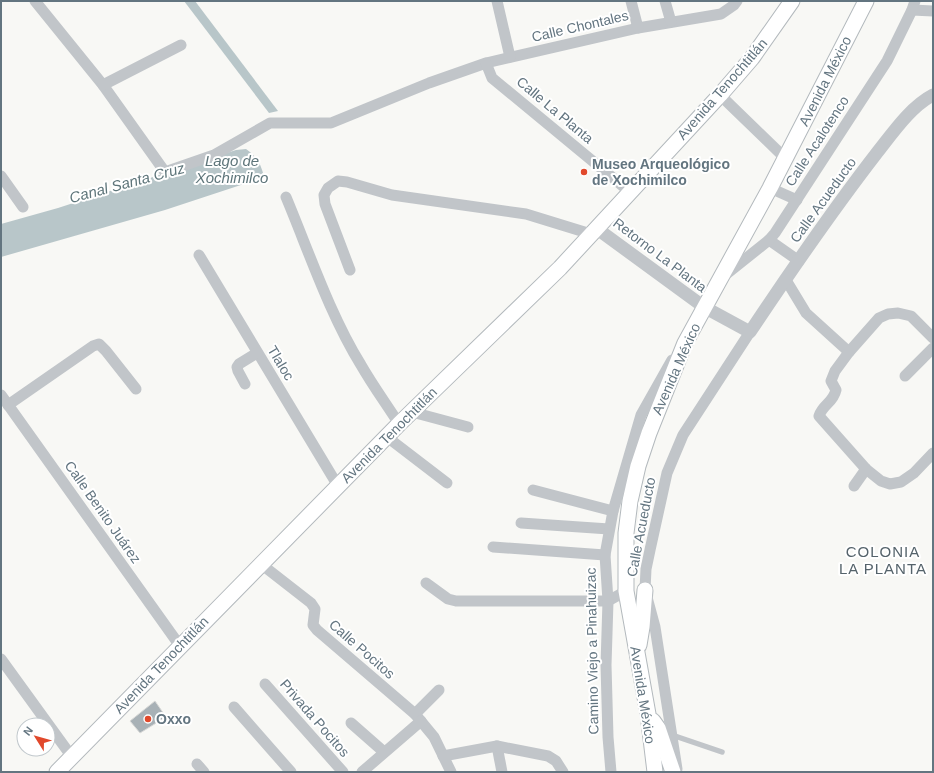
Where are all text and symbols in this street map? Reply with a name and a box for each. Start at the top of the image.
street label: Calle Chontales [530,7,630,45]
street label: Avenida México [795,33,855,129]
street label: Avenida Tenochtitlán [674,35,770,143]
street label: Calle La Planta [513,73,597,147]
street label: Calle Acalotenco [782,93,852,189]
water label: Lago de Xochimilco [195,152,268,186]
street label: Calle Acueducto [787,154,859,246]
place label: Museo Arqueológico de Xochimilco [592,156,730,188]
water label: Canal Santa Cruz [67,159,187,206]
marker: Museo Arqueológico de Xochimilco [579,167,589,177]
street label: Retorno La Planta [610,215,710,295]
street label: Avenida México [649,321,703,417]
street label: Tlaloc [265,343,297,383]
street label: Avenida Tenochtitlán [338,384,440,486]
street label: Calle Benito Juárez [62,458,144,566]
street label: Calle Acueducto [623,476,659,578]
district label: COLONIA LA PLANTA [839,543,927,577]
street label: Camino Viejo a Pinahuizac [583,567,601,735]
street label: Avenida Tenochtitlán [111,613,211,717]
street label: Calle Pocitos [326,616,398,682]
street label: Avenida México [627,645,659,745]
street label: Privada Pocitos [277,676,353,760]
place label: Oxxo [156,711,191,727]
marker: Oxxo [143,714,153,724]
north arrow [16,717,56,757]
text: N [21,724,35,738]

